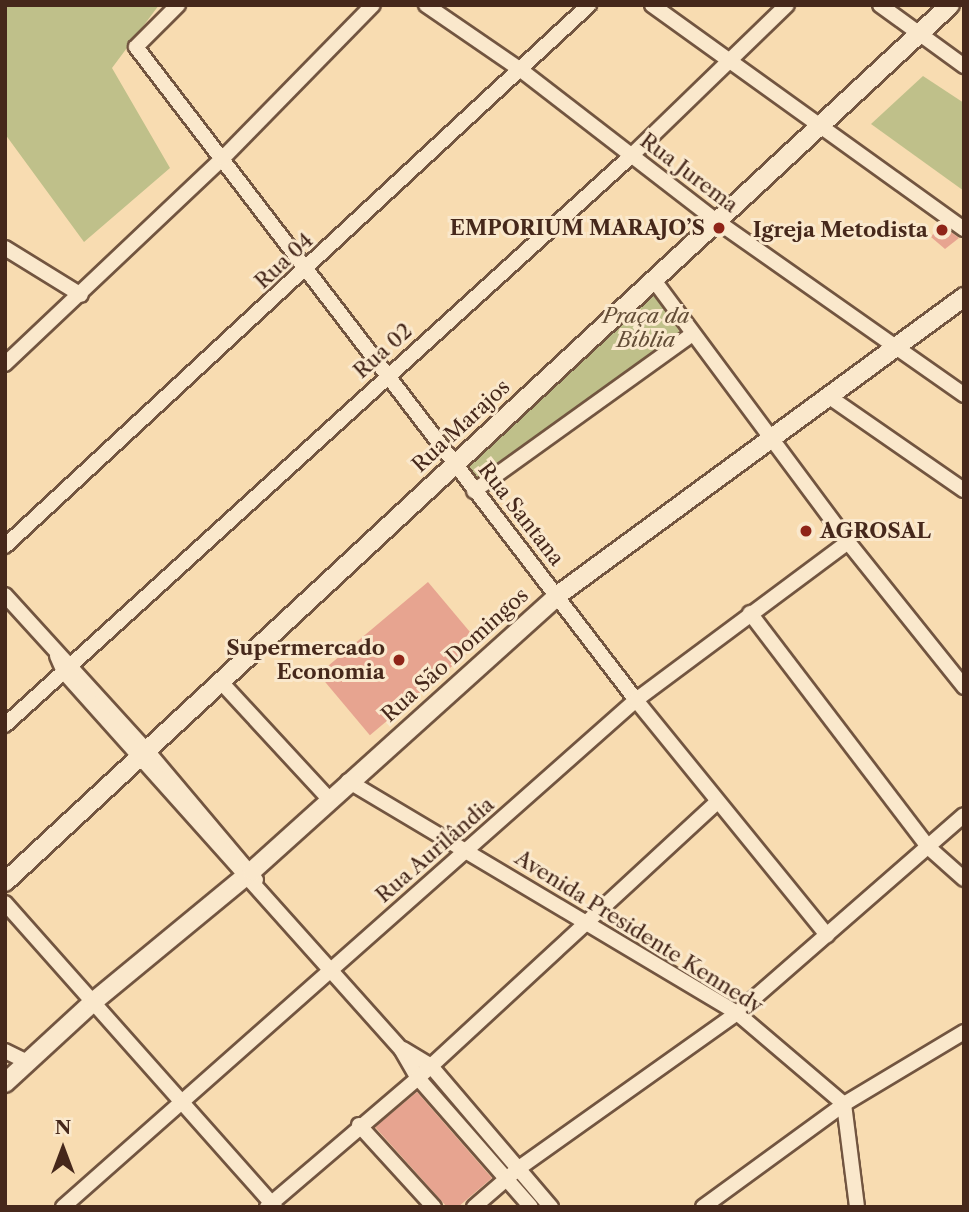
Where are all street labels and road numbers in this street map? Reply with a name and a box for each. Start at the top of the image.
street label: Rua Jurema [635,128,743,218]
street label: Rua 04 [250,228,318,294]
street label: Rua 02 [348,318,418,384]
street label: Rua Marajos [407,374,515,478]
street label: Rua Santana [473,457,569,571]
street label: Rua São Domingos [376,582,534,728]
street label: Rua Aurilândia [370,792,500,908]
street label: Avenida Presidente Kennedy [510,845,768,1019]

